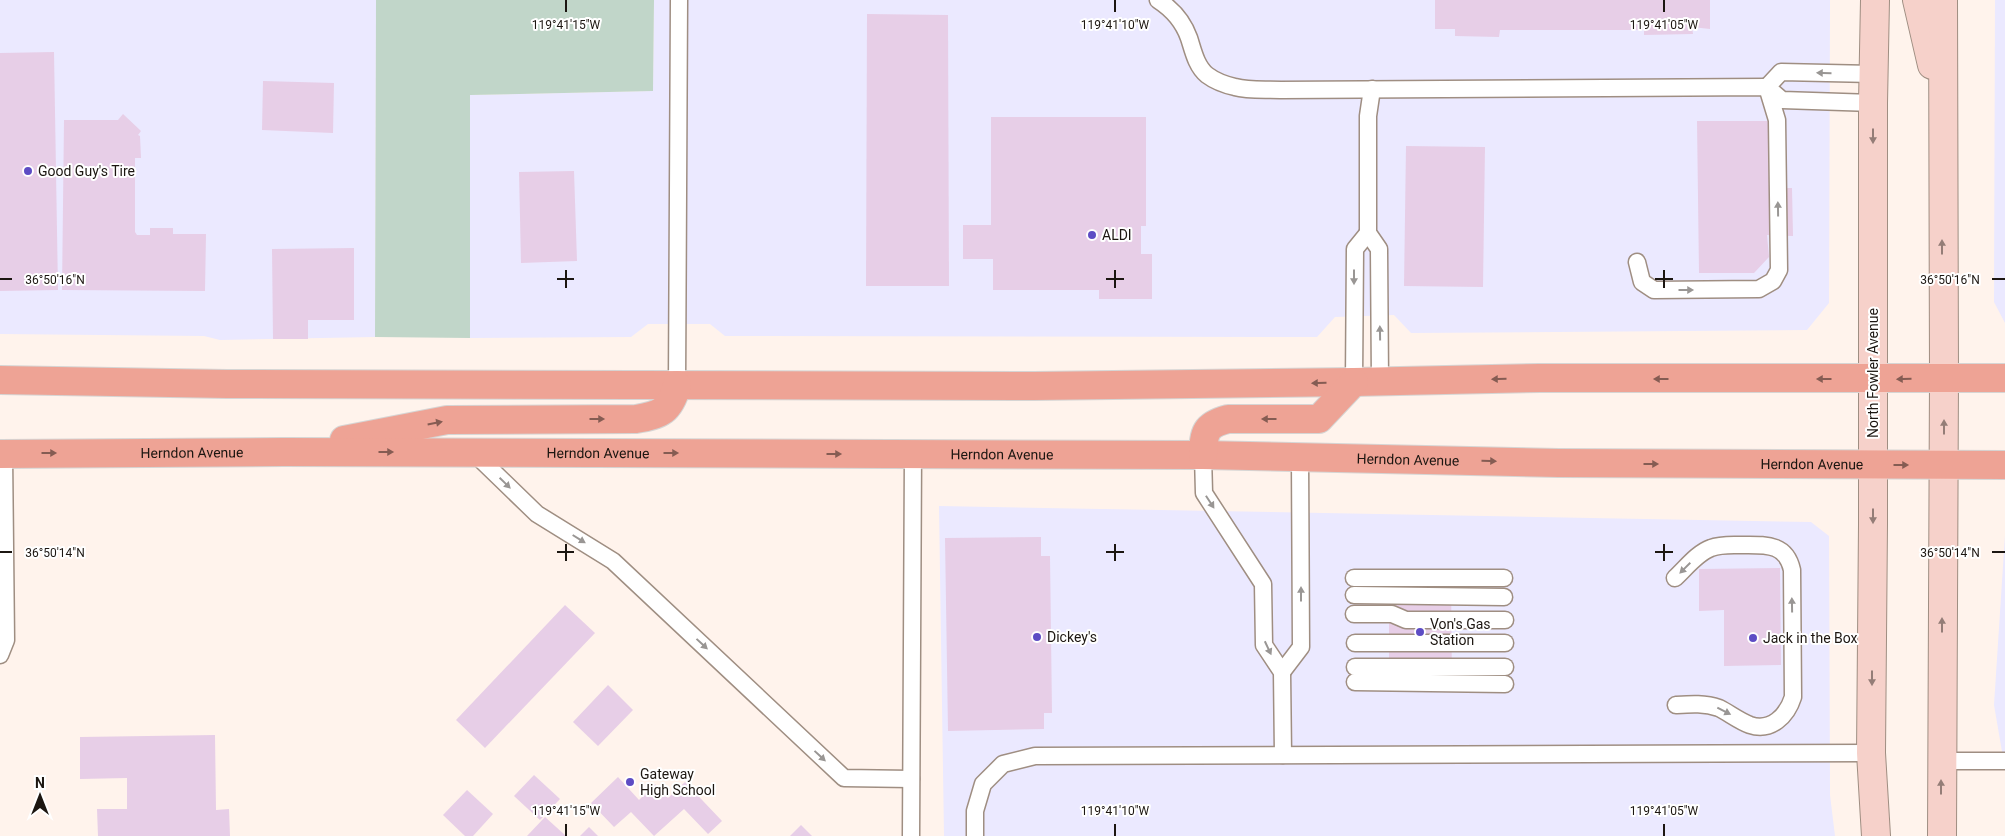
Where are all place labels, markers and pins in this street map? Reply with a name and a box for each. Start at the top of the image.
place label: Good Guy's Tire [38,163,135,179]
marker: Good Guy's Tire [22,165,34,177]
place label: ALDI [1102,227,1132,243]
marker: ALDI [1086,229,1098,241]
place label: Von's Gas Station [1430,616,1491,648]
marker: Von's Gas Station [1414,626,1426,638]
place label: Dickey's [1047,629,1097,645]
place label: Jack in the Box [1763,630,1858,646]
marker: Dickey's [1031,631,1043,643]
marker: Jack in the Box [1747,632,1759,644]
place label: Gateway High School [640,766,715,798]
marker: Gateway High School [624,776,636,788]

